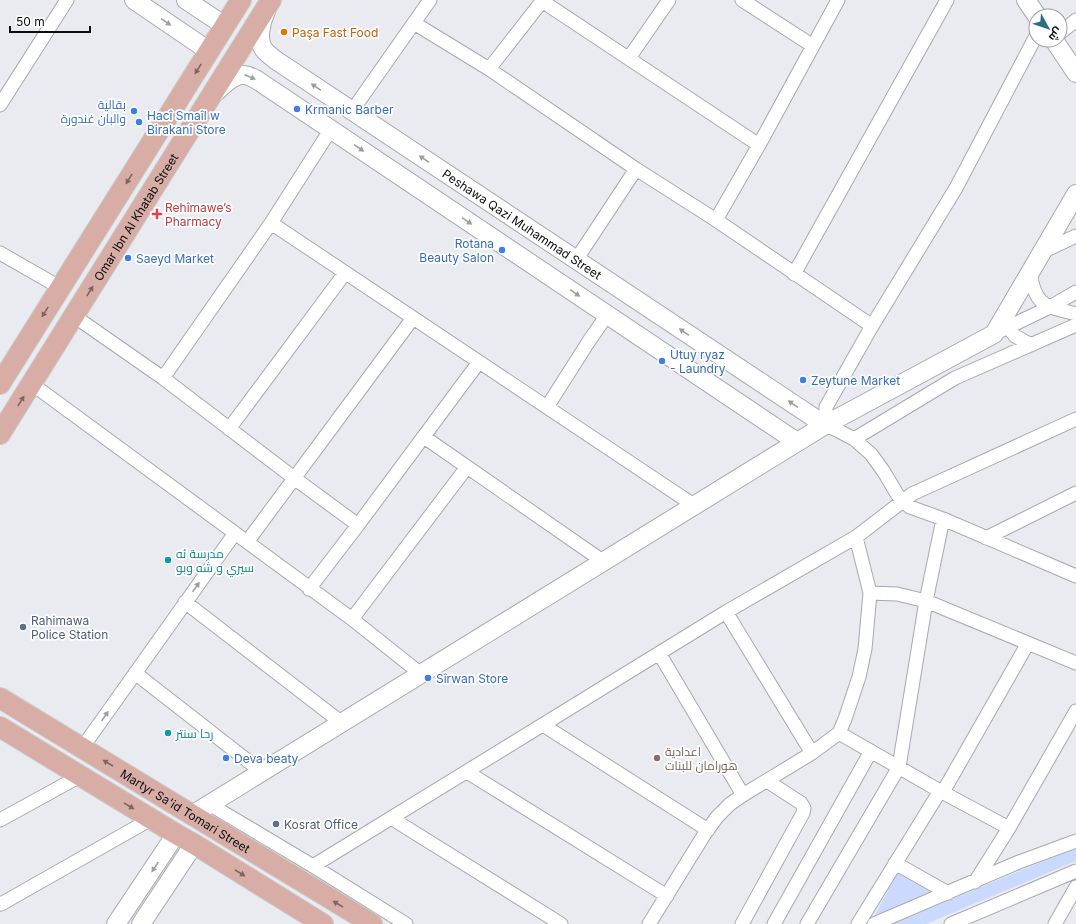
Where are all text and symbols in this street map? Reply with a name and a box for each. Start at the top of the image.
scale bar [10,8,90,34]
north arrow [1028,8,1068,48]
text: 50 m [16,14,45,29]
one-way arrow [161,18,171,26]
place label: Paşa Fast Food [292,25,378,40]
text: ش [1046,25,1066,44]
marker: Paşa Fast Food [279,27,289,37]
one-way arrow [195,63,202,74]
one-way arrow [245,74,256,80]
one-way arrow [311,83,321,91]
place label: بقالية والبان غندورة [61,97,126,126]
place label: Krmanic Barber [305,102,394,117]
marker: Krmanic Barber [292,104,302,114]
marker: بقالية والبان غندورة [129,106,139,116]
place label: Hacî Smaîl w Birakanî Store [147,108,226,137]
marker: Hacî Smaîl w Birakanî Store [134,117,144,127]
one-way arrow [354,144,364,152]
street label: Omar Ibn Al Khatab Street [90,150,181,283]
one-way arrow [419,155,430,163]
street label: Peshawa Qazi Muhammad Street [440,166,605,282]
one-way arrow [125,174,133,184]
place label: Rehîmawe’s Pharmacy [165,200,232,229]
marker: Rehîmawe’s Pharmacy [152,209,162,219]
one-way arrow [462,217,472,225]
place label: Rotana Beauty Salon [419,236,494,265]
marker: Rotana Beauty Salon [497,245,507,255]
place label: Saeyd Market [136,251,214,266]
marker: Saeyd Market [123,253,133,263]
one-way arrow [86,285,93,297]
one-way arrow [569,289,580,297]
one-way arrow [42,307,49,318]
one-way arrow [678,328,690,335]
place label: Utuy ryaz - Laundry [670,347,726,376]
marker: Utuy ryaz - Laundry [657,356,667,366]
place label: Zeytune Market [811,373,900,388]
marker: Zeytune Market [798,375,808,385]
one-way arrow [17,395,24,407]
one-way arrow [787,400,798,407]
place label: مدرسة ئه سيري و شه وبو [176,546,254,578]
marker: مدرسة ئه سيري و شه وبو [163,555,173,565]
one-way arrow [192,582,200,592]
place label: Rahimawa Police Station [31,613,108,642]
marker: Rahimawa Police Station [18,622,28,632]
place label: Sîrwan Store [436,671,508,686]
marker: Sîrwan Store [423,673,433,683]
one-way arrow [101,711,109,721]
place label: رحا سنتر [175,726,213,741]
marker: رحا سنتر [163,728,173,738]
place label: اعدادية هورامان للبنات [665,744,738,773]
place label: Deva beaty [234,751,299,766]
marker: Deva beaty [221,753,231,763]
marker: اعدادية هورامان للبنات [652,753,662,763]
one-way arrow [102,760,114,767]
street label: Martyr Sa'id Tomari Street [118,766,253,856]
one-way arrow [123,802,135,809]
place label: Kosrat Office [284,817,358,832]
marker: Kosrat Office [271,819,281,829]
one-way arrow [151,861,159,872]
one-way arrow [235,869,246,876]
one-way arrow [332,900,344,907]

